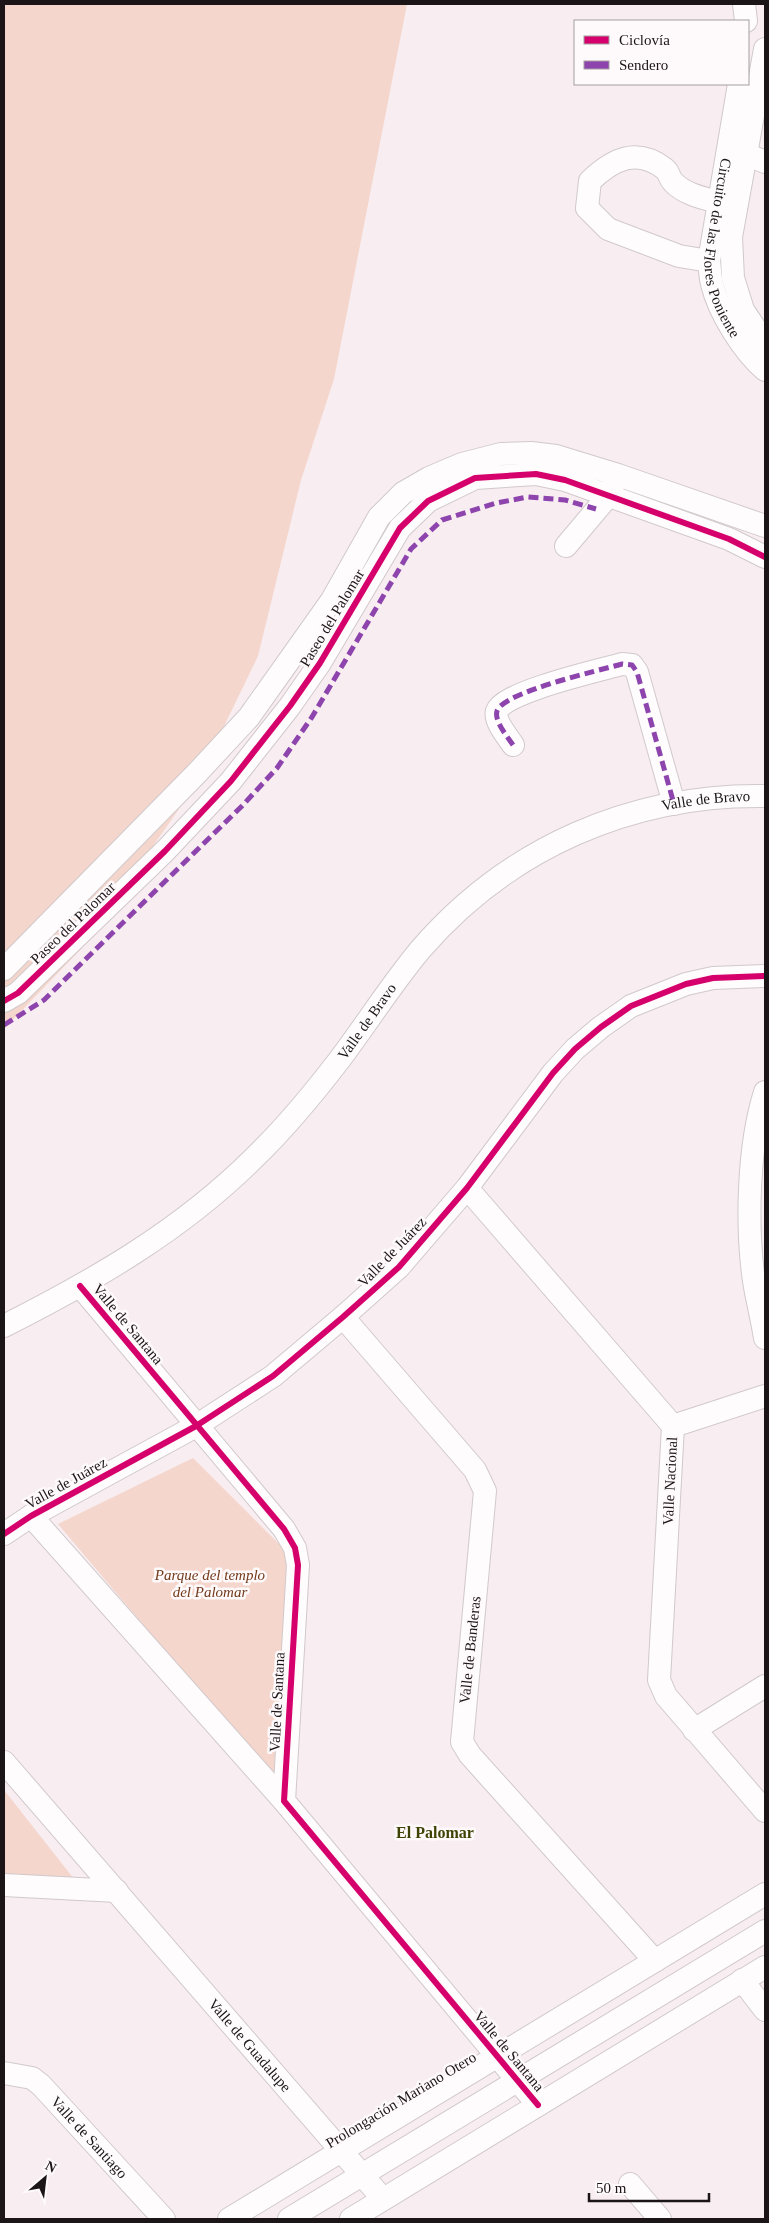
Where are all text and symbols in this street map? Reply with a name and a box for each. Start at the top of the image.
legend [574,20,749,85]
text: Ciclovía [619,32,670,48]
text: Sendero [619,57,668,73]
street label: Circuito de las Flores Poniente [701,157,743,341]
street label: Paseo del Palomar [297,566,367,670]
street label: Valle de Bravo [660,788,750,814]
street label: Paseo del Palomar [28,879,118,967]
street label: Valle de Bravo [335,980,399,1062]
street label: Valle de Juárez [355,1214,430,1290]
street label: Valle de Santana [90,1281,166,1368]
street label: Valle Nacional [660,1436,680,1526]
street label: Valle de Juárez [22,1454,110,1512]
park label: Parque del templo del Palomar [154,1567,266,1600]
street label: Valle de Banderas [456,1595,484,1705]
street label: Valle de Santana [266,1651,288,1752]
district label: El Palomar [396,1824,474,1841]
street label: Valle de Guadalupe [205,1996,294,2095]
street label: Valle de Santana [471,2008,547,2095]
street label: Prolongación Mariano Otero [323,2049,479,2151]
street label: Valle de Santiago [48,2093,131,2182]
north arrow [20,2153,70,2203]
text: N [43,2158,59,2176]
scale bar [589,2170,709,2202]
text: 50 m [596,2180,627,2196]

